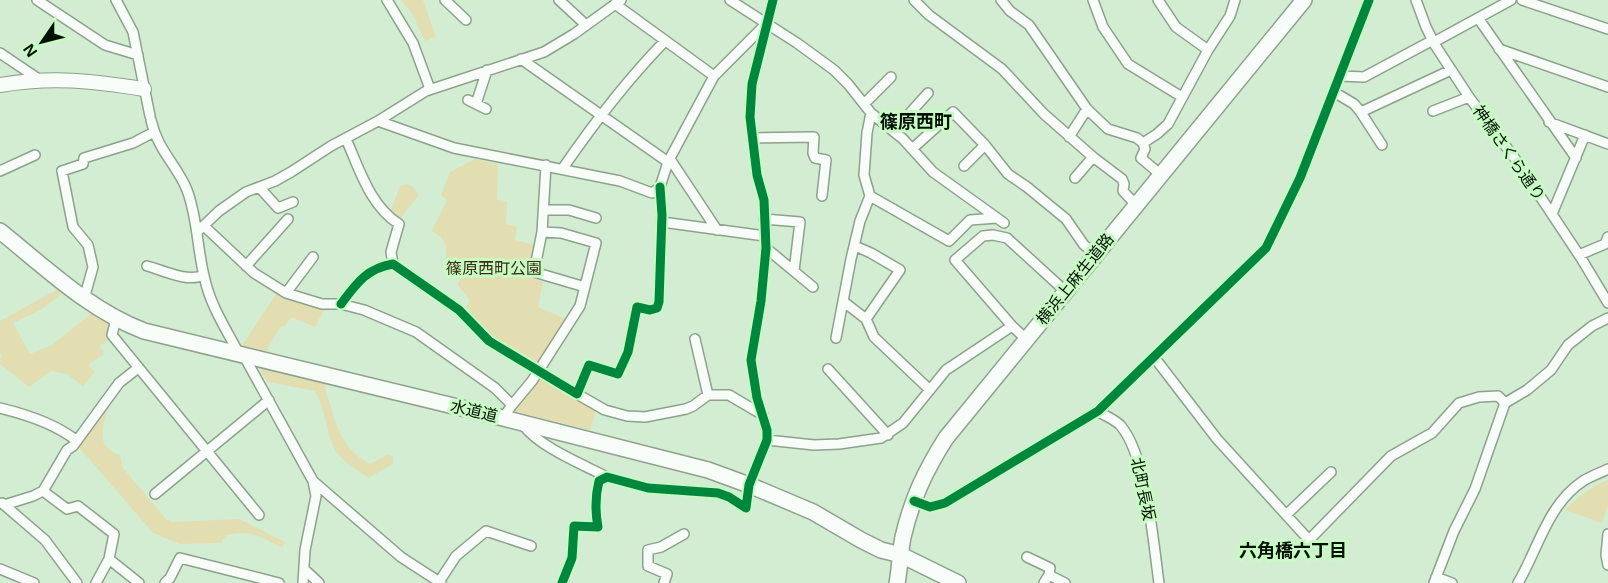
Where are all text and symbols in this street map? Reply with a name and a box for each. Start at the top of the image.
north arrow [12,12,72,72]
text: N [20,41,40,60]
street label: 神橋さくら通り [1470,102,1548,204]
district label: 篠原西町 [880,112,952,132]
street label: 横浜上麻生道路 [1033,230,1117,328]
park label: 篠原西町公園 [446,260,542,277]
street label: 水道道 [449,397,499,425]
street label: 北町長坂 [1128,456,1158,522]
district label: 六角橋六丁目 [1239,540,1347,561]

